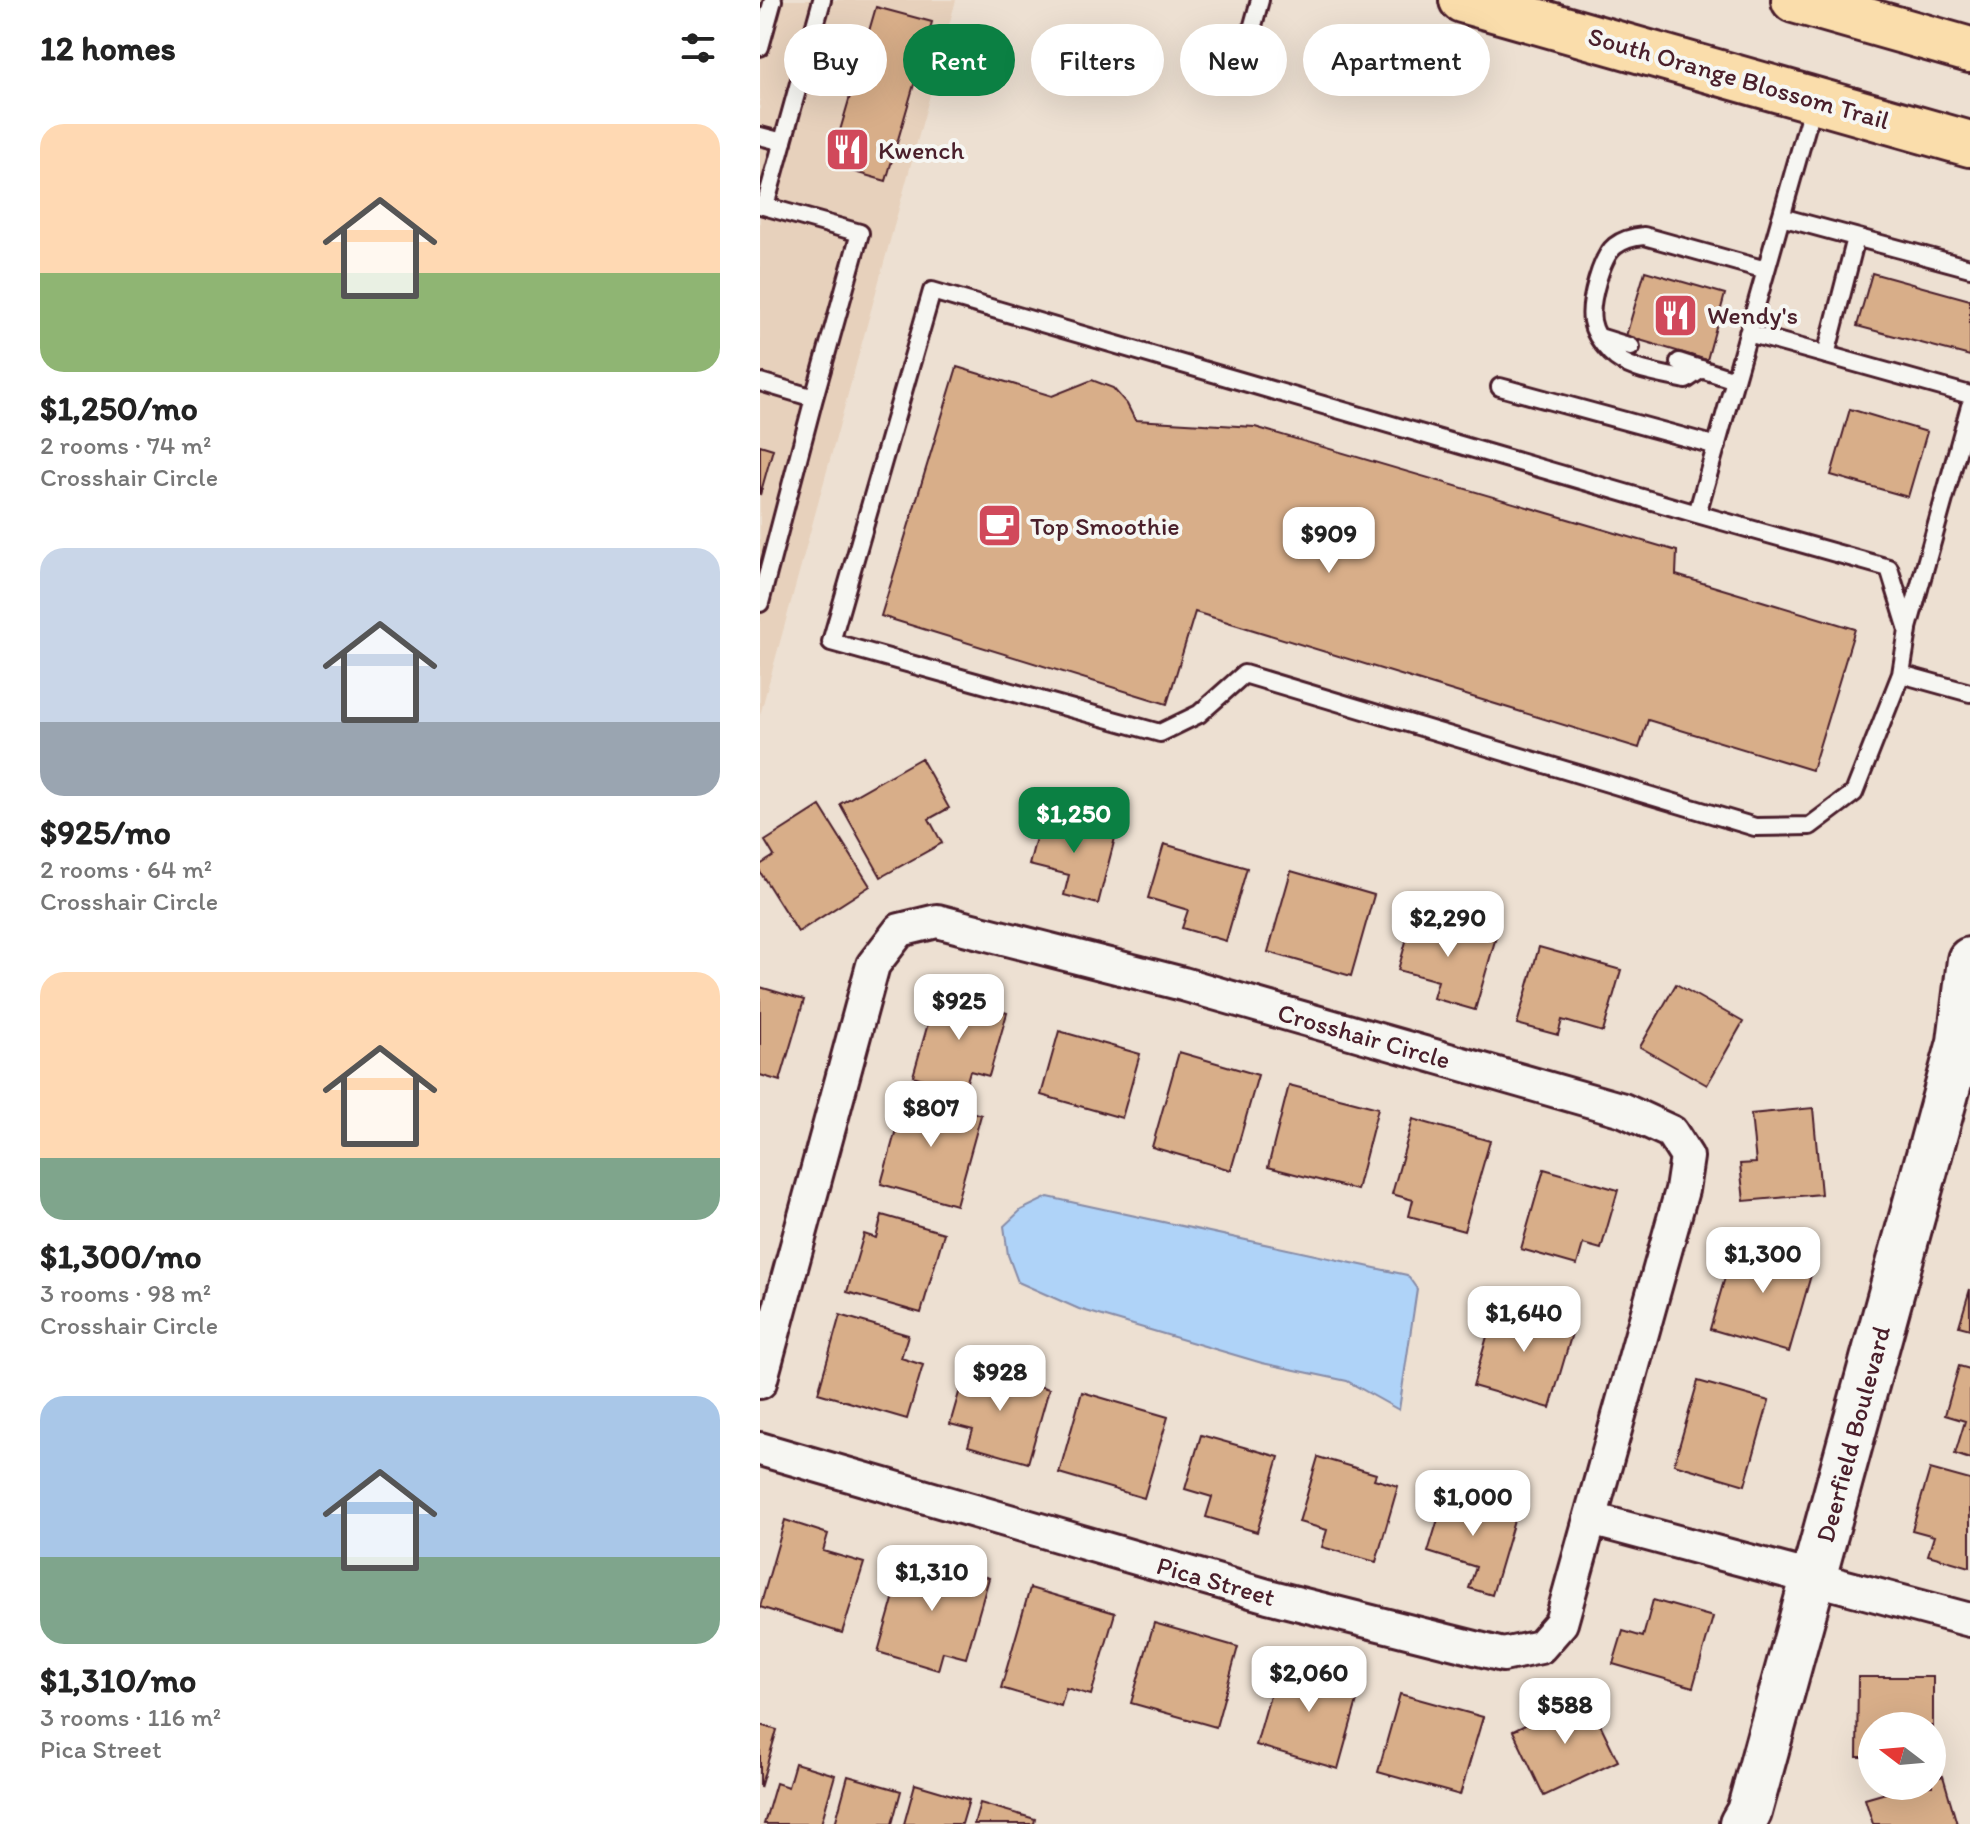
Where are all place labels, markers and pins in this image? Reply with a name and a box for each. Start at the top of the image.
restaurant icon: Kwench [823,126,871,174]
place label: Kwench [878,134,964,166]
restaurant icon: Wendy's [1652,291,1700,339]
place label: Wendy's [1707,299,1798,331]
cafe icon: Top Smoothie [975,502,1023,550]
pin: $909 [1282,507,1376,575]
place label: Top Smoothie [1030,510,1180,542]
pin: $1,250 [1009,787,1139,855]
pin: $2,290 [1383,891,1513,959]
pin: $925 [912,974,1006,1042]
pin: $807 [884,1081,978,1149]
pin: $1,300 [1698,1227,1828,1295]
pin: $1,640 [1459,1286,1589,1354]
pin: $928 [953,1345,1047,1413]
pin: $1,000 [1408,1470,1538,1538]
pin: $1,310 [867,1545,997,1613]
pin: $2,060 [1244,1646,1374,1714]
pin: $588 [1518,1678,1612,1746]

